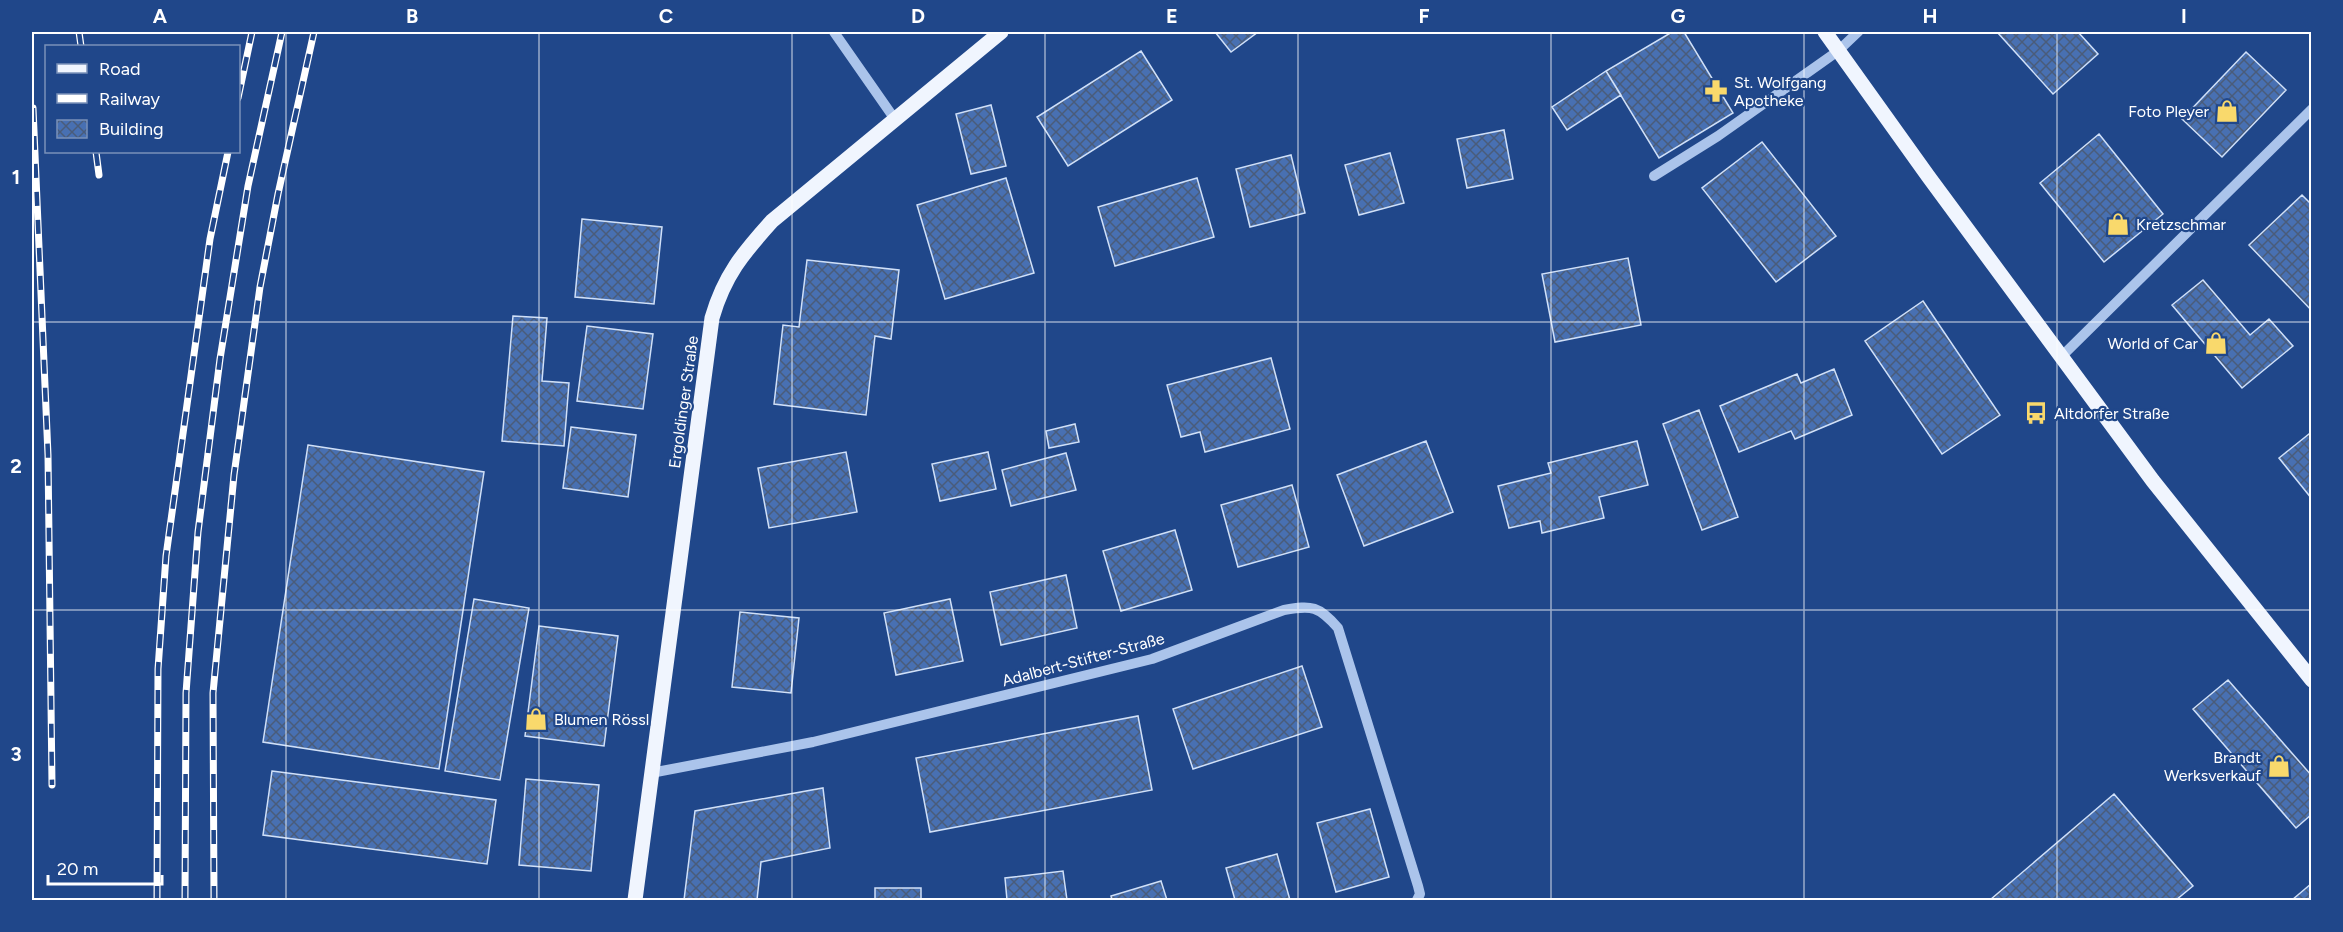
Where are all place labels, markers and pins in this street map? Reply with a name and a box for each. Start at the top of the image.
place label: St. Wolfgang Apotheke [1734,73,1826,110]
pharmacy icon: St. Wolfgang Apotheke [1703,78,1729,104]
shop icon: Foto Pleyer [2214,98,2240,124]
place label: Foto Pleyer [2128,102,2210,121]
shop icon: Kretzschmar [2105,211,2131,237]
place label: Kretzschmar [2136,215,2227,234]
shop icon: World of Car [2203,330,2229,356]
place label: World of Car [2108,334,2199,353]
bus stop icon: Altdorfer Straße [2023,400,2049,426]
place label: Altdorfer Straße [2054,404,2170,423]
shop icon: Blumen Rössl [523,706,549,732]
place label: Blumen Rössl [554,710,649,729]
place label: Brandt Werksverkauf [2164,748,2261,785]
shop icon: Brandt Werksverkauf [2266,753,2292,779]

